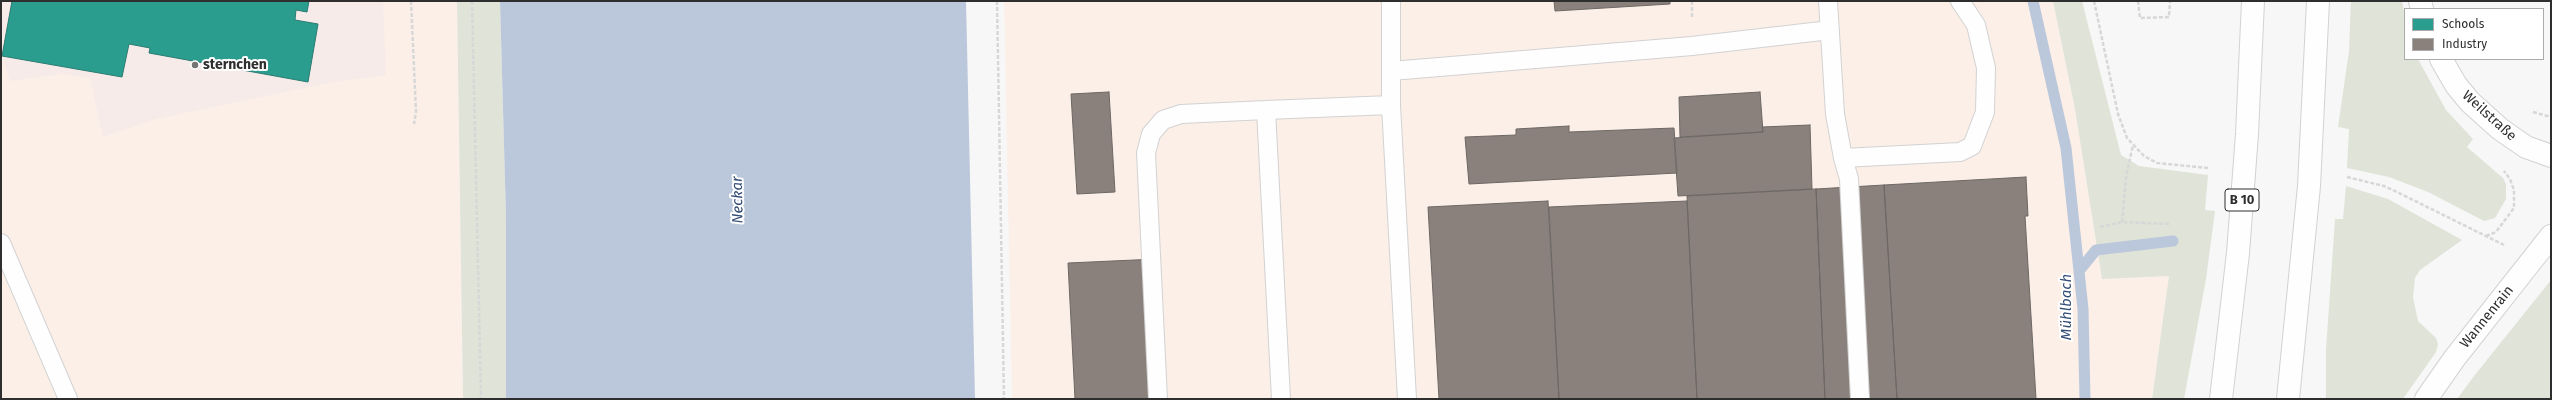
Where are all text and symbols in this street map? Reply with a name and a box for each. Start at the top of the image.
legend [2404,8,2544,60]
text: Schools [2442,17,2484,31]
text: Industry [2442,37,2487,51]
place label: sternchen [203,57,267,73]
marker: sternchen [190,60,200,70]
street label: Weilstraße [2458,87,2520,145]
water label: Neckar [729,176,747,224]
road number: B 10 [2225,189,2259,211]
water label: Mühlbach [2058,274,2076,340]
street label: Wannenrain [2457,282,2517,352]

